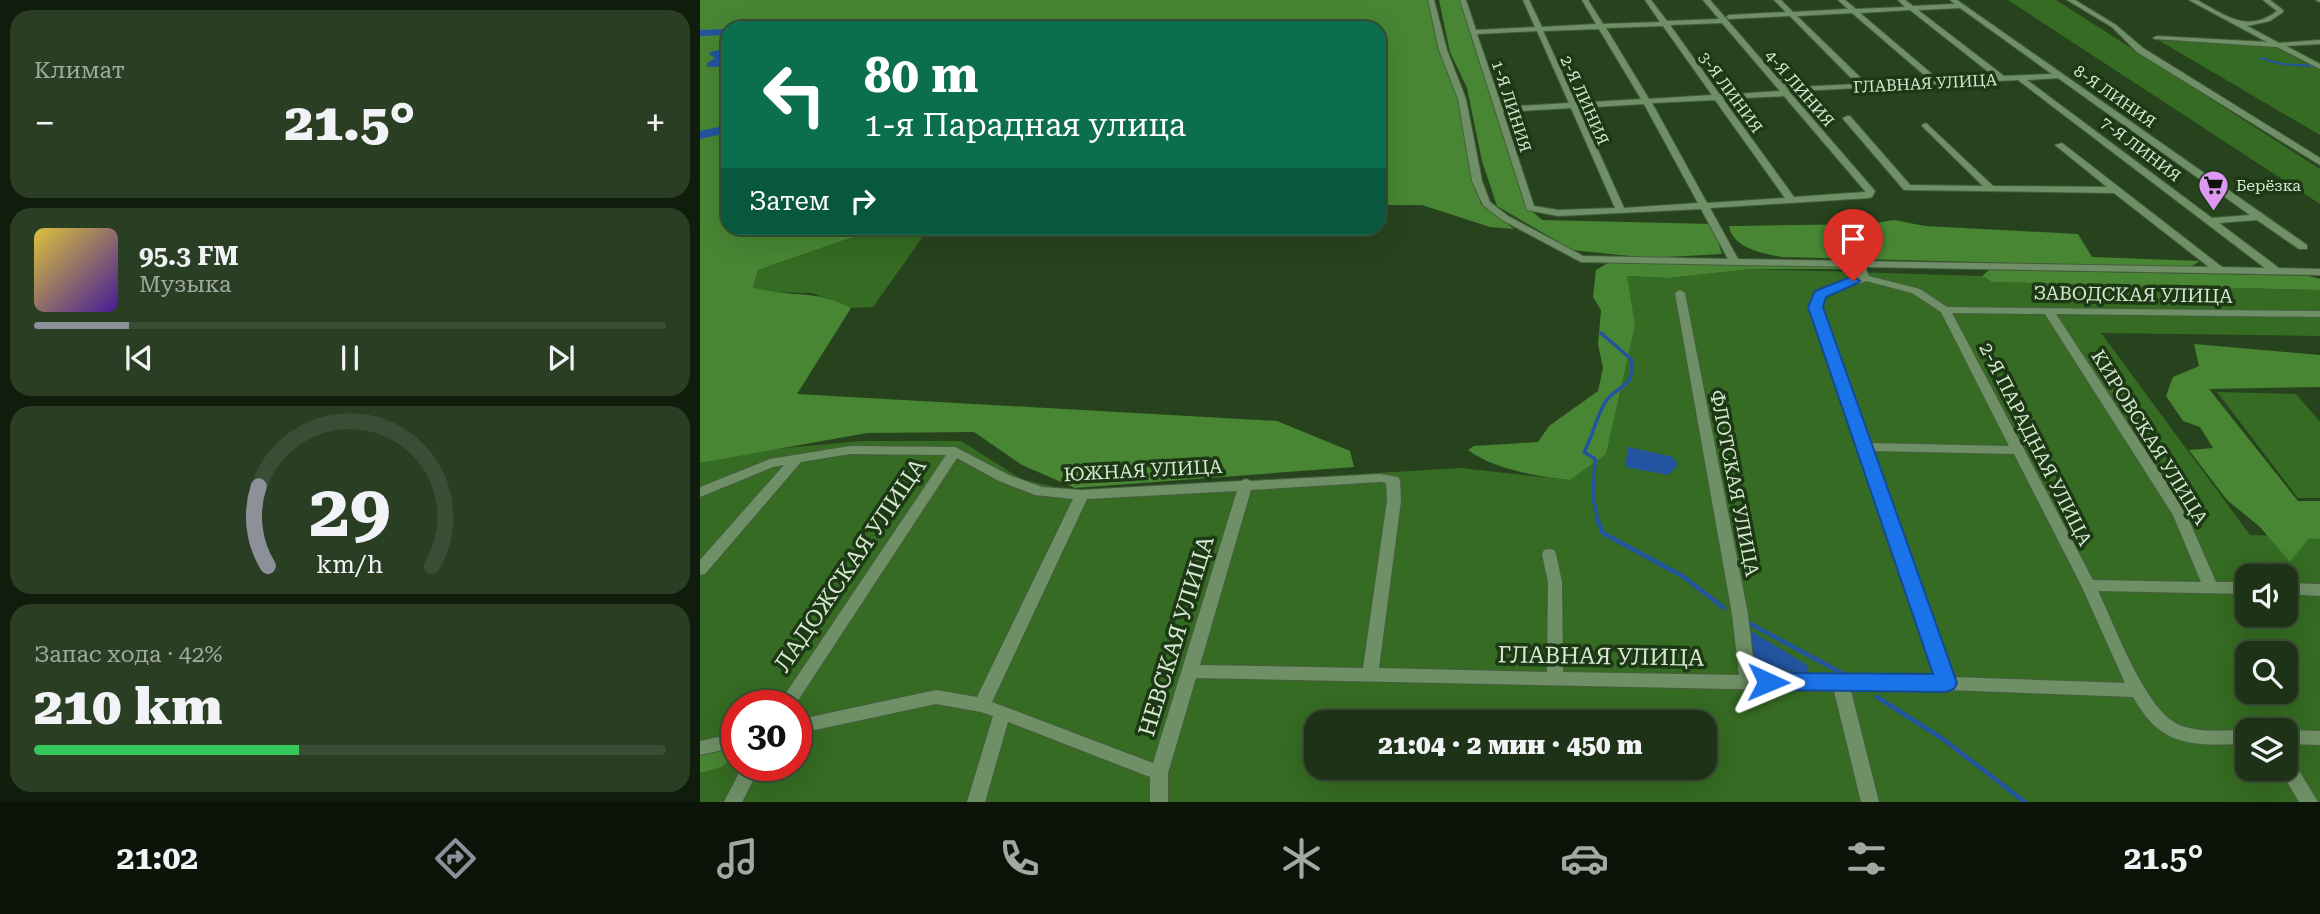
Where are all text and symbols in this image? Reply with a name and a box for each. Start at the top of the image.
street label: 4-Я ЛИНИЯ [1761,46,1838,131]
text: 80 m [864,47,979,104]
street label: 3-Я ЛИНИЯ [1695,48,1766,136]
icon: left [749,49,840,140]
street label: 2-Я ЛИНИЯ [1556,53,1613,148]
text: Климат [34,57,125,84]
street label: 1-Я ЛИНИЯ [1488,58,1535,154]
street label: 8-Я ЛИНИЯ [2070,61,2159,132]
street label: ГЛАВНАЯ УЛИЦА [1853,70,1998,97]
text: 21.5° [285,92,415,153]
text: − [34,101,55,145]
text: + [645,101,666,145]
text: 1-я Парадная улица [864,106,1186,144]
street label: 7-Я ЛИНИЯ [2097,113,2185,186]
supermarket icon: Берёзка [2196,168,2230,212]
place label: Берёзка [2236,176,2301,195]
icon: right [844,182,882,220]
text: Затем [749,186,830,216]
pin [1823,209,1883,281]
icon: arrive [1834,220,1872,258]
text: 95.3 FM [139,241,239,271]
text: Музыка [139,271,231,298]
street label: ЗАВОДСКАЯ УЛИЦА [2033,281,2234,308]
icon: previous [120,339,158,377]
icon: pause [331,339,369,377]
icon: next [542,339,580,377]
street label: 2-Я ПАРАДНАЯ УЛИЦА [1974,339,2097,550]
street label: КИРОВСКАЯ УЛИЦА [2086,346,2213,529]
street label: ФЛОТСКАЯ УЛИЦА [1705,388,1764,579]
street label: ЛАДОЖСКАЯ УЛИЦА [769,453,932,677]
street label: ЮЖНАЯ УЛИЦА [1063,455,1224,486]
text: 29 [309,469,391,554]
street label: НЕВСКАЯ УЛИЦА [1133,533,1220,740]
text: km/h [317,550,383,579]
map controls [2235,564,2298,781]
button: sound [2235,564,2298,627]
text: Запас хода · 42% [34,641,223,668]
street label: ГЛАВНАЯ УЛИЦА [1497,641,1705,672]
button: search [2235,641,2298,704]
position arrow [1731,645,1805,719]
text: 210 km [34,676,222,737]
speed limit sign: 30 [721,690,812,781]
button: layers [2235,718,2298,781]
text: 21:04 · 2 мин · 450 m [1378,730,1643,760]
icon: directions [431,834,480,883]
icon: music [713,834,762,883]
icon: phone [995,834,1044,883]
icon: climate [1277,834,1326,883]
icon: car [1560,834,1609,883]
icon: filters [1842,834,1891,883]
text: 21:02 [117,839,198,877]
text: 21.5° [2124,839,2203,877]

